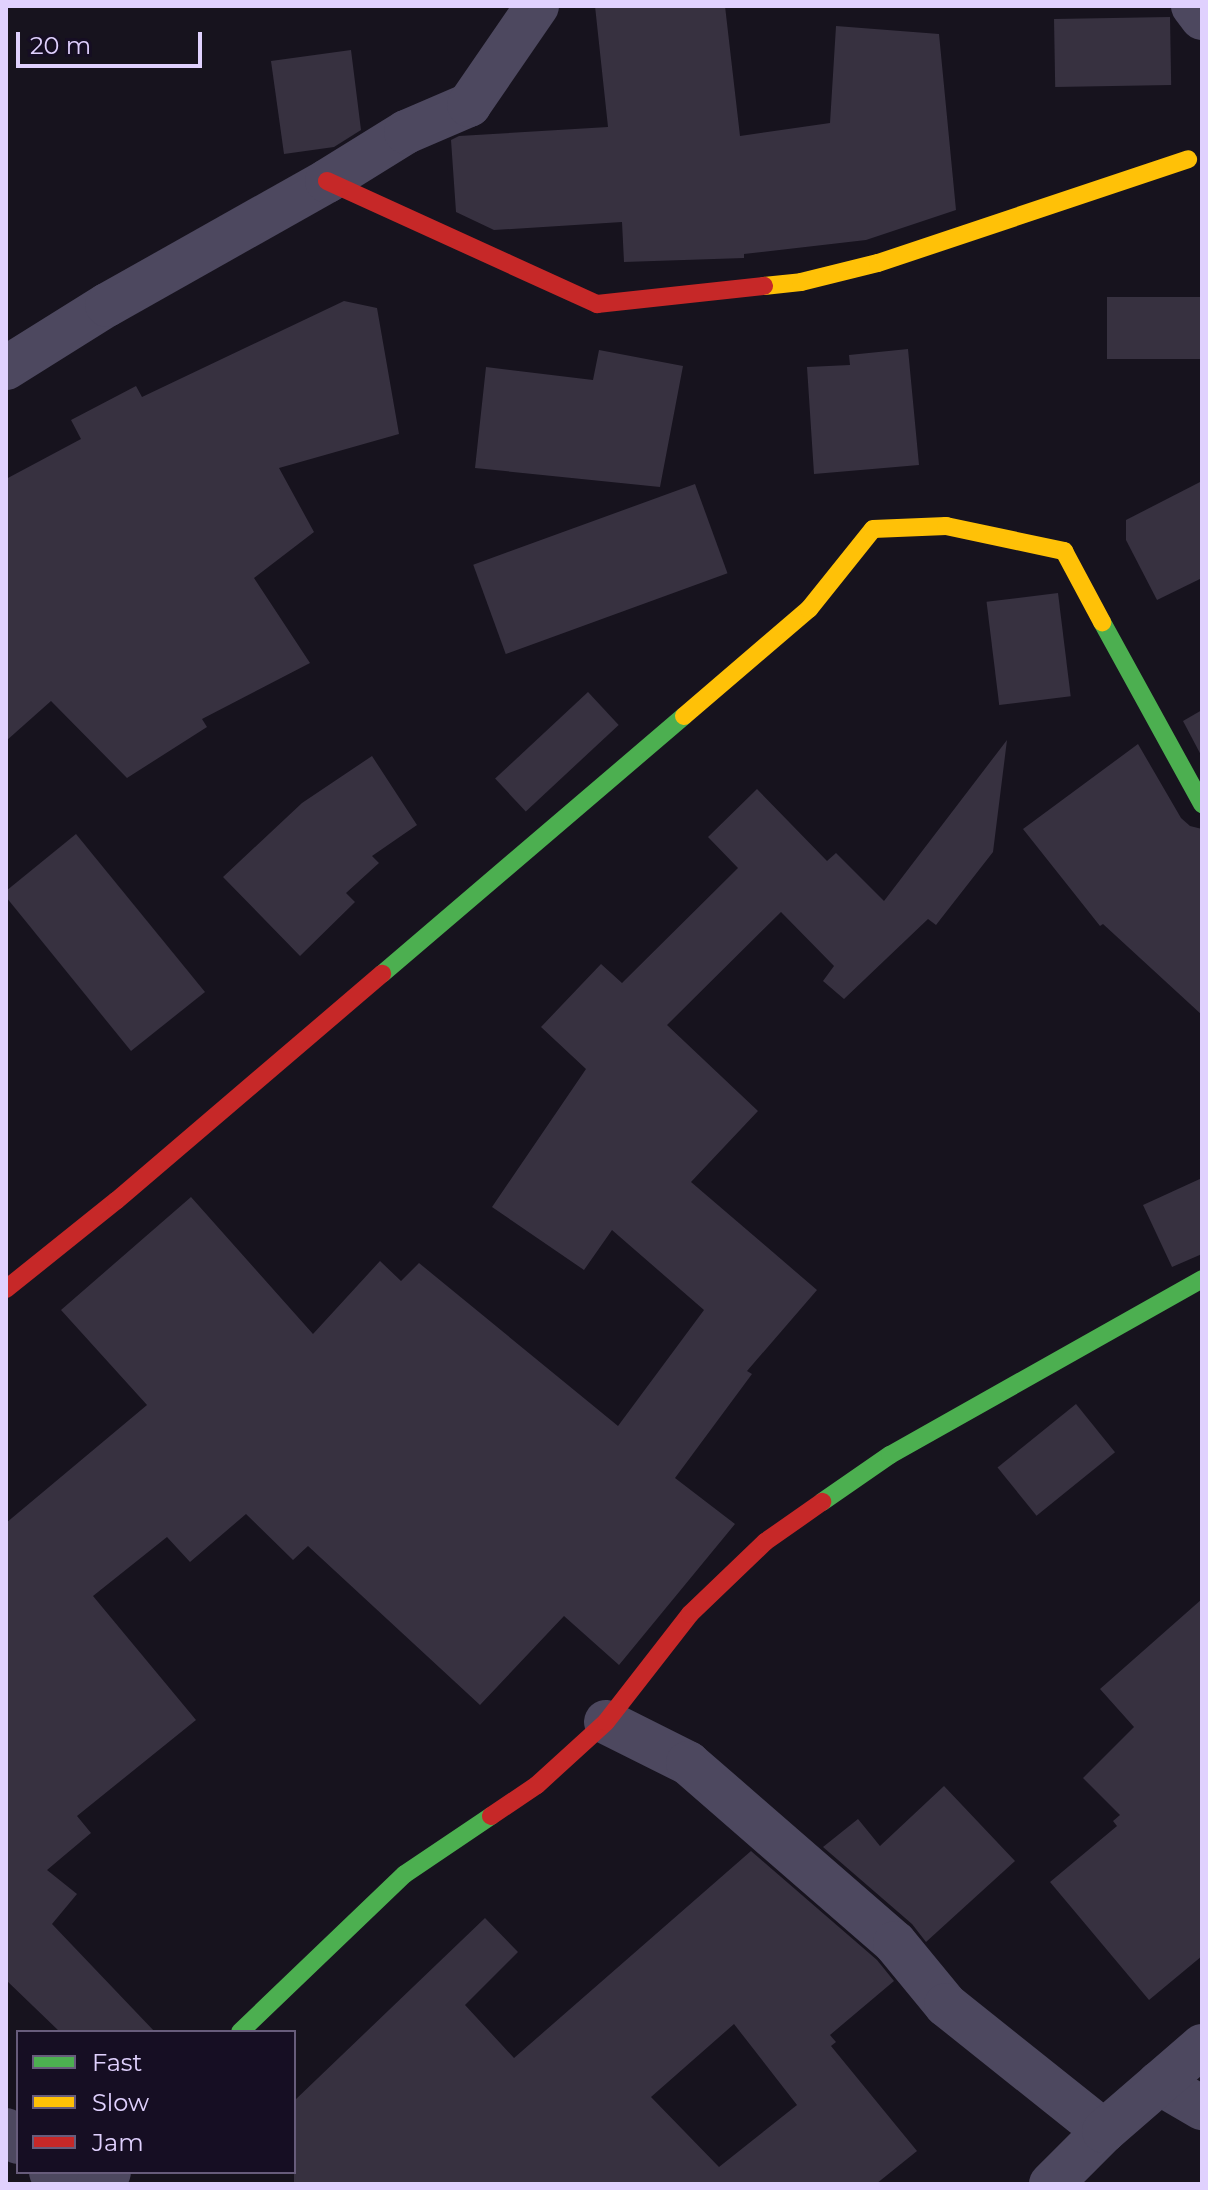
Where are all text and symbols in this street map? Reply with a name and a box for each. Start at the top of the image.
scale bar [20,16,206,66]
text: 20 m [30,31,91,60]
legend [16,2030,296,2174]
text: Fast [92,2048,142,2077]
text: Slow [92,2088,149,2117]
text: Jam [92,2128,144,2157]

